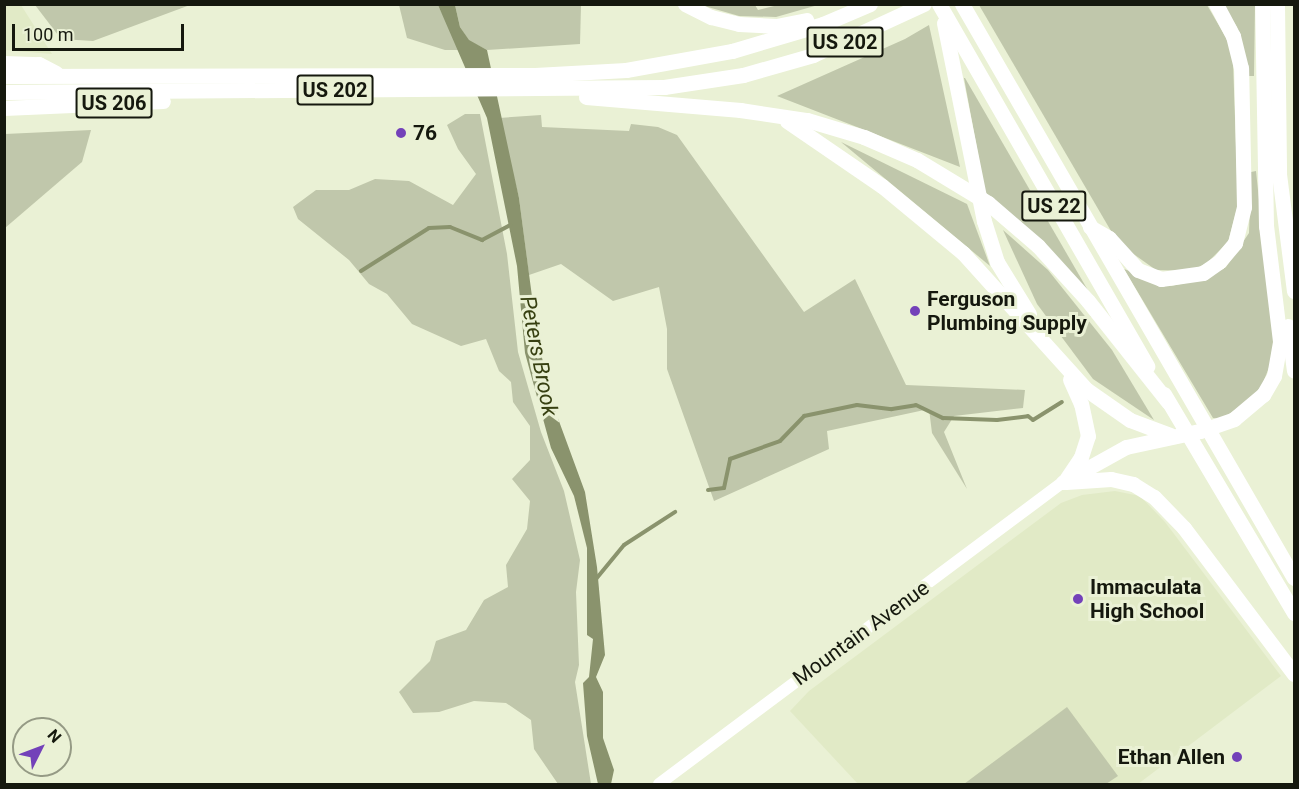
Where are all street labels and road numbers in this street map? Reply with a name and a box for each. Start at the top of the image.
road number: US 202 [806,25,884,59]
road number: US 202 [296,73,374,107]
road number: US 206 [75,86,153,120]
road number: US 22 [1021,189,1087,223]
street label: Mountain Avenue [788,575,934,691]

